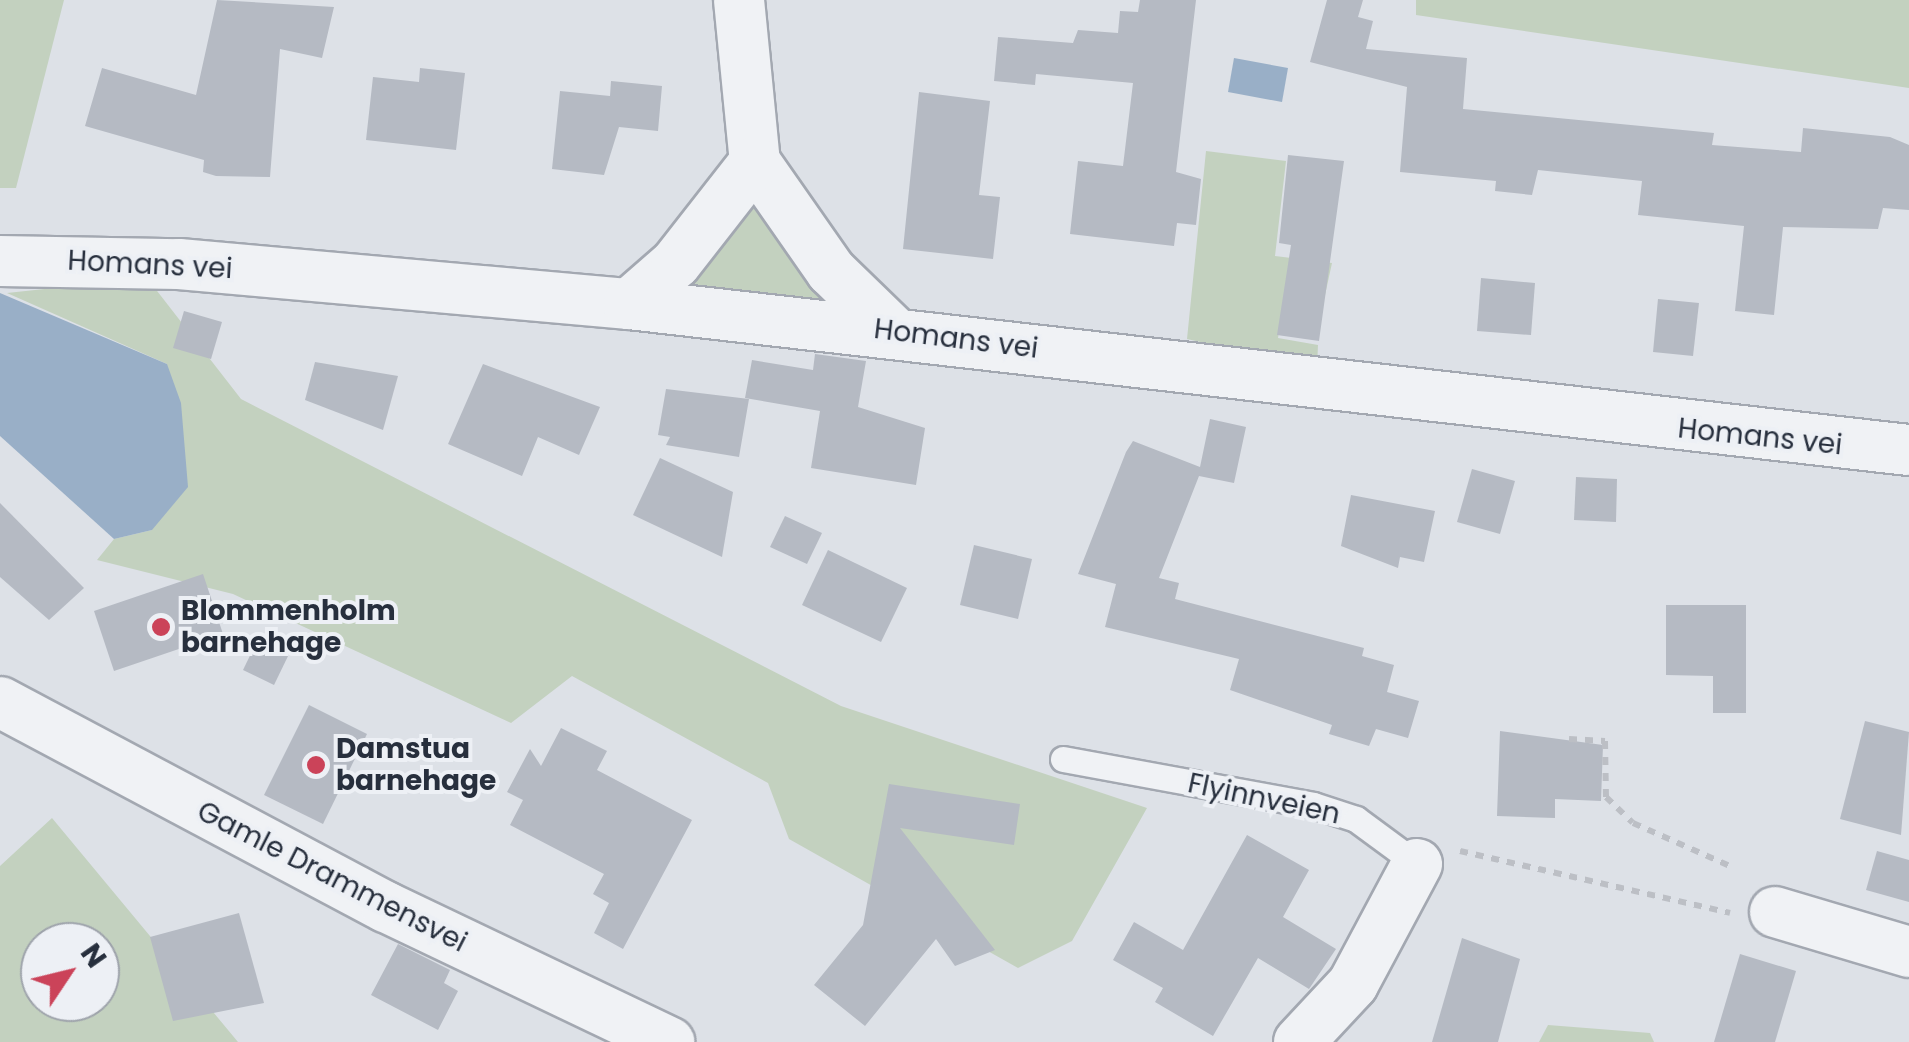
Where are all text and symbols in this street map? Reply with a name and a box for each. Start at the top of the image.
street label: Homans vei [67,244,233,286]
street label: Homans vei [872,312,1040,366]
street label: Homans vei [1676,412,1844,462]
place label: Blommenholm barnehage [181,594,396,660]
marker: Blommenholm barnehage [150,616,172,638]
place label: Damstua barnehage [336,732,496,798]
marker: Damstua barnehage [305,754,327,776]
street label: Flyinnveien [1185,766,1343,832]
street label: Gamle Drammensvei [192,794,472,960]
north arrow [20,922,120,1022]
text: N [71,936,115,975]

